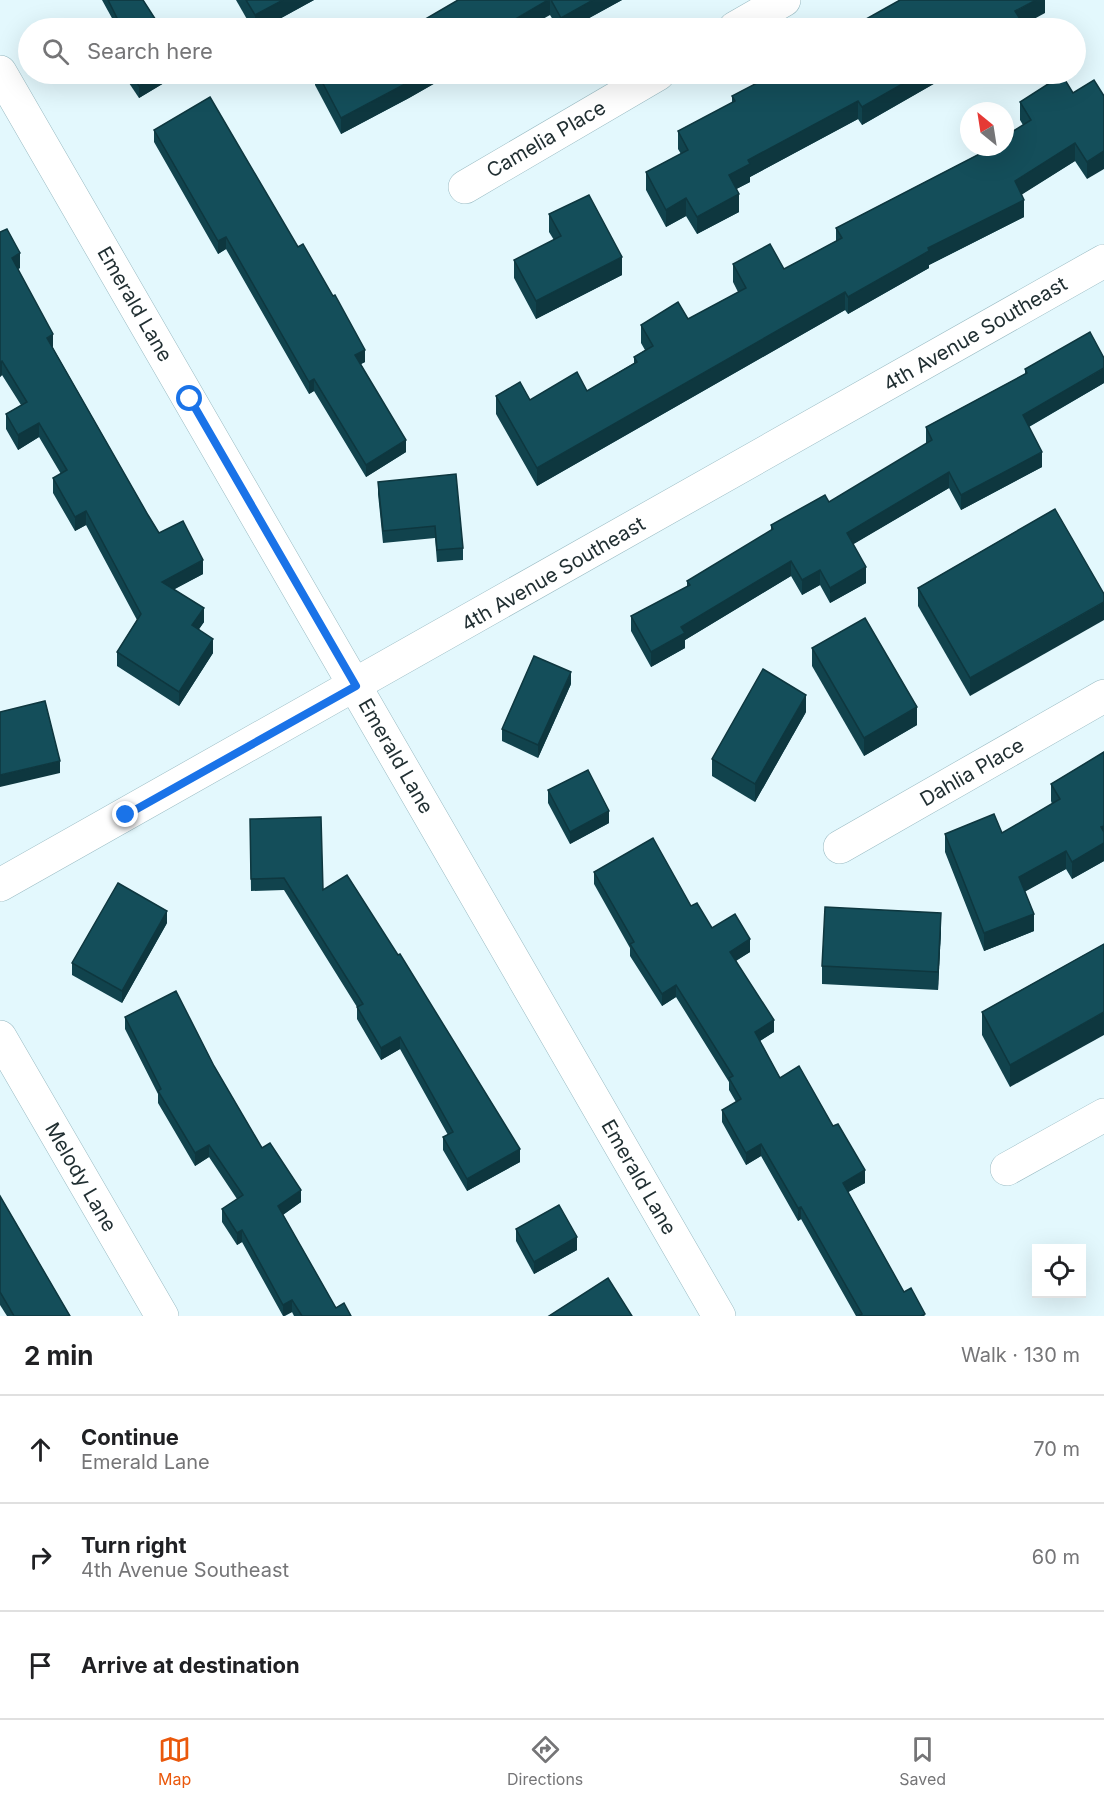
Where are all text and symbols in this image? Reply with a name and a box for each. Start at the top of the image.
search box [18,18,1086,84]
icon: search [39,35,72,68]
text: Search here [87,38,213,64]
street label: Camelia Place [482,95,610,183]
north arrow [960,102,1014,156]
street label: Emerald Lane [92,242,178,366]
street label: 4th Avenue Southeast [879,271,1071,396]
route start [176,385,202,411]
street label: 4th Avenue Southeast [457,511,649,636]
street label: Emerald Lane [353,694,439,818]
street label: Dahlia Place [916,733,1028,811]
route end [112,801,138,827]
street label: Emerald Lane [596,1115,682,1239]
street label: Melody Lane [40,1118,122,1236]
map controls [1032,1244,1086,1298]
button: locate [1032,1244,1086,1298]
text: 2 min [24,1340,94,1371]
text: Walk · 130 m [961,1343,1080,1367]
text: Continue [81,1424,179,1450]
icon: ahead [24,1433,57,1466]
text: 70 m [1033,1437,1080,1461]
text: Emerald Lane [81,1450,210,1474]
text: Turn right [81,1532,187,1558]
icon: right [24,1541,57,1574]
text: 60 m [1032,1545,1080,1569]
text: 4th Avenue Southeast [81,1558,289,1582]
icon: arrive [24,1649,57,1682]
text: Arrive at destination [81,1652,300,1678]
tab: Map [158,1733,191,1789]
tab: Directions [507,1733,583,1789]
tab: Saved [899,1733,946,1789]

